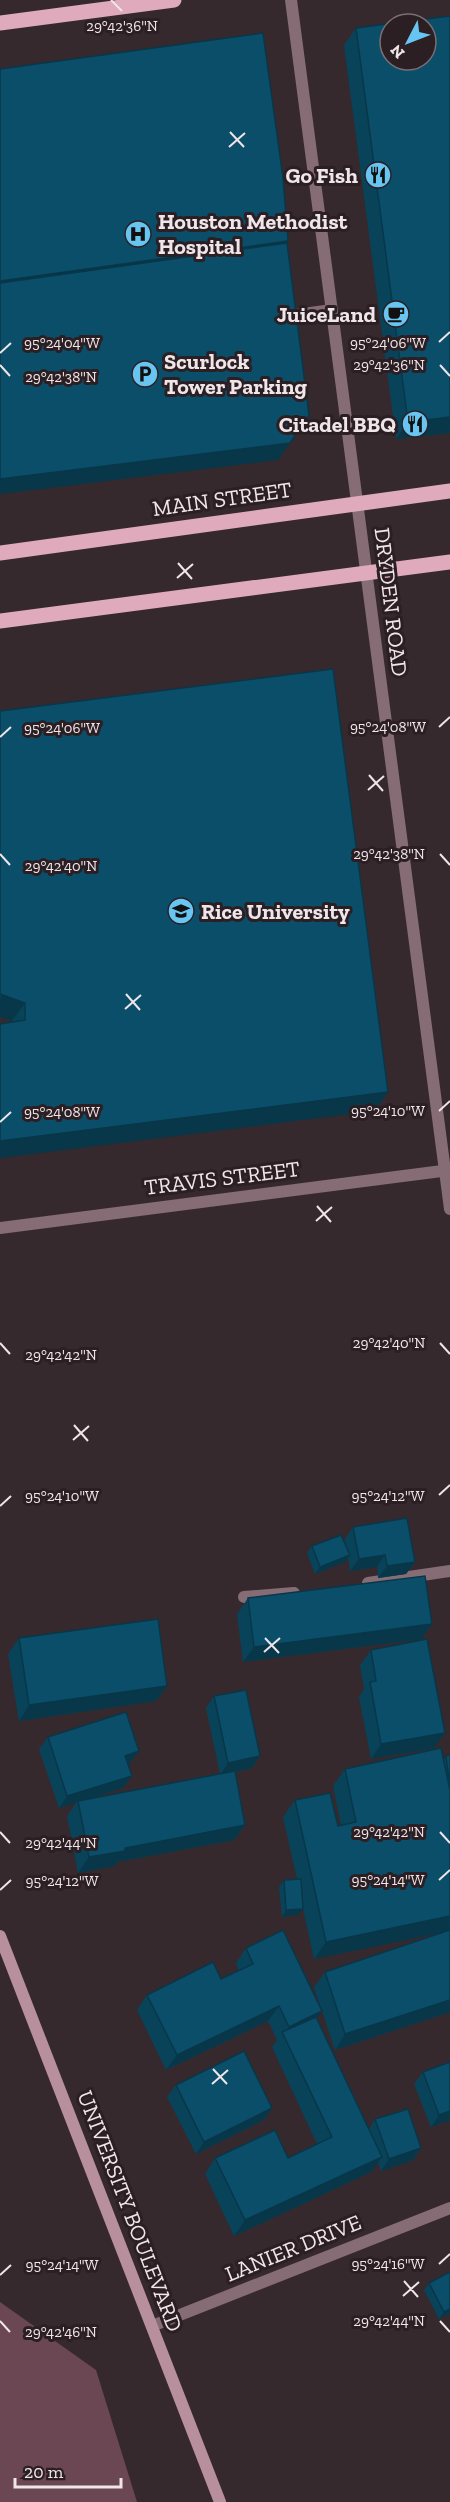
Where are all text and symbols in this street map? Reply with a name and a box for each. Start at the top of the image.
north arrow [378,12,438,72]
text: 29°42'36"N [86,17,158,35]
text: N [386,41,408,63]
restaurant icon: Go Fish [363,160,393,190]
place label: Go Fish [285,162,358,189]
place label: Houston Methodist Hospital [158,208,347,260]
hospital icon: Houston Methodist Hospital [123,219,153,249]
cafe icon: JuiceLand [381,299,411,329]
place label: JuiceLand [277,301,376,328]
text: 95°24'04"W [24,334,100,352]
text: 95°24'06"W [350,334,426,352]
place label: Scurlock Tower Parking [164,348,308,400]
text: 29°42'36"N [353,356,425,374]
parking icon: Scurlock Tower Parking [130,359,160,389]
text: 29°42'38"N [25,368,97,386]
restaurant icon: Citadel BBQ [400,409,430,439]
place label: Citadel BBQ [279,411,396,438]
street label: MAIN STREET [151,476,294,522]
street label: DRYDEN ROAD [368,526,414,678]
text: 95°24'08"W [350,718,426,736]
text: 95°24'06"W [24,719,100,737]
text: 29°42'38"N [353,845,425,863]
text: 29°42'40"N [25,857,97,875]
school or university icon: Rice University [166,896,196,926]
place label: Rice University [201,898,350,925]
text: 95°24'10"W [351,1102,425,1120]
text: 95°24'08"W [24,1103,100,1121]
street label: TRAVIS STREET [143,1155,302,1201]
text: 29°42'40"N [353,1334,425,1352]
text: 29°42'42"N [25,1346,97,1364]
text: 95°24'10"W [25,1487,99,1505]
text: 95°24'12"W [352,1487,425,1505]
text: 29°42'42"N [353,1823,425,1841]
text: 29°42'44"N [25,1834,97,1852]
text: 95°24'14"W [351,1871,425,1889]
text: 95°24'12"W [26,1872,99,1890]
street label: UNIVERSITY BOULEVARD [72,2087,188,2335]
street label: LANIER DRIVE [221,2208,365,2288]
text: 95°24'16"W [351,2255,425,2273]
text: 95°24'14"W [25,2256,99,2274]
text: 29°42'44"N [353,2312,425,2330]
text: 29°42'46"N [25,2323,97,2341]
scale bar [15,2451,122,2489]
text: 20 m [24,2461,64,2483]

